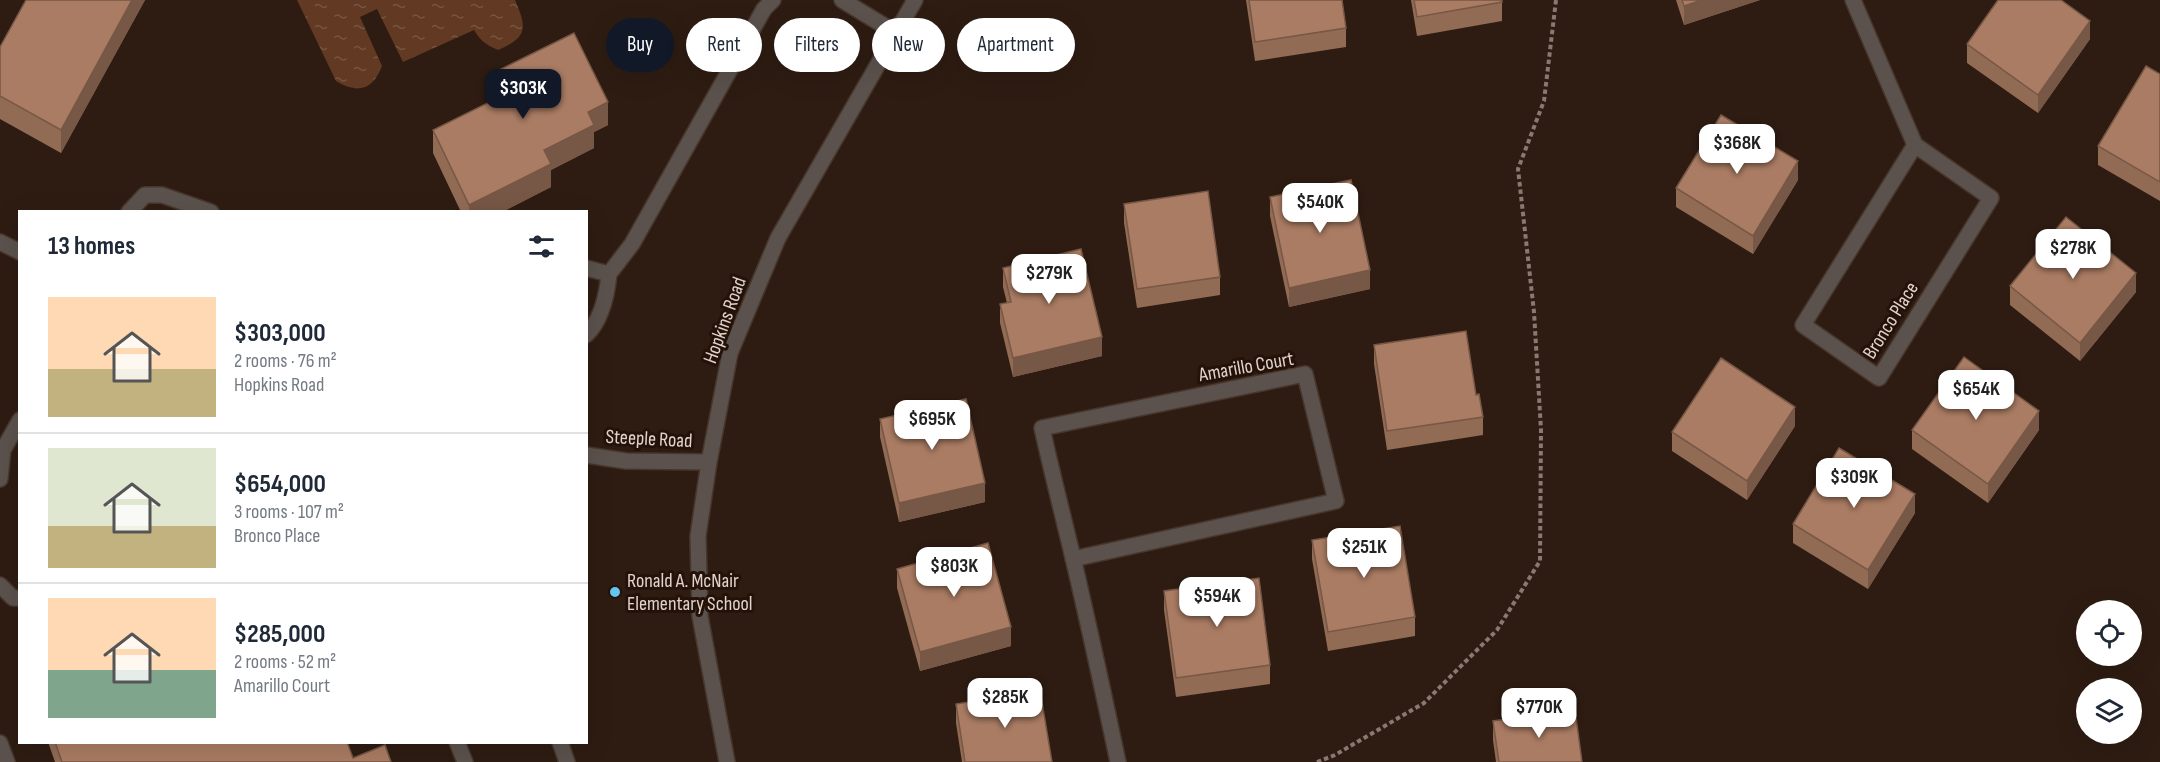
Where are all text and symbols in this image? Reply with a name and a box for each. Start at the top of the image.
chip: Buy [606,18,674,72]
chip: Rent [686,18,762,72]
chip: Filters [774,18,860,72]
chip: New [872,18,945,72]
chip: Apartment [957,18,1075,72]
pin: $303K [481,69,565,120]
text: $303K [499,76,547,100]
pin: $368K [1695,124,1779,175]
text: $368K [1713,131,1761,155]
pin: $540K [1278,183,1362,234]
text: $540K [1296,190,1344,214]
pin: $278K [2031,229,2115,280]
icon: filters [525,230,558,263]
text: 13 homes [48,231,135,262]
text: $278K [2050,236,2096,260]
pin: $279K [1007,254,1091,305]
text: $279K [1025,261,1073,285]
street label: Hopkins Road [698,274,752,367]
street label: Bronco Place [1858,278,1924,364]
text: $303,000 [234,318,326,349]
icon: home [96,321,168,393]
street label: Amarillo Court [1196,347,1296,387]
text: 2 rooms · 76 m² [234,349,337,373]
pin: $654K [1934,370,2018,421]
text: Hopkins Road [234,373,324,397]
text: $654K [1952,377,2000,401]
pin: $695K [890,400,974,451]
text: $695K [908,407,956,431]
street label: Steeple Road [605,425,693,453]
pin: $309K [1812,458,1896,509]
text: $309K [1830,465,1878,489]
text: $654,000 [234,469,326,500]
icon: home [96,472,168,544]
text: 3 rooms · 107 m² [234,500,344,524]
text: Bronco Place [234,524,320,548]
pin: $251K [1322,528,1406,579]
text: $251K [1341,535,1387,559]
pin: $803K [912,547,996,598]
text: $803K [930,554,978,578]
place label: Ronald A. McNair Elementary School [627,569,753,616]
pin: $594K [1175,577,1259,628]
text: $594K [1193,584,1241,608]
marker: Ronald A. McNair Elementary School [608,585,622,599]
map controls [2076,600,2142,744]
button: locate [2076,600,2142,666]
text: $285,000 [234,619,325,650]
icon: home [96,622,168,694]
text: 2 rooms · 52 m² [234,650,336,674]
text: Amarillo Court [234,674,330,698]
pin: $285K [963,678,1047,729]
button: layers [2076,678,2142,744]
text: $285K [981,685,1029,709]
pin: $770K [1497,688,1581,739]
text: $770K [1515,695,1563,719]

